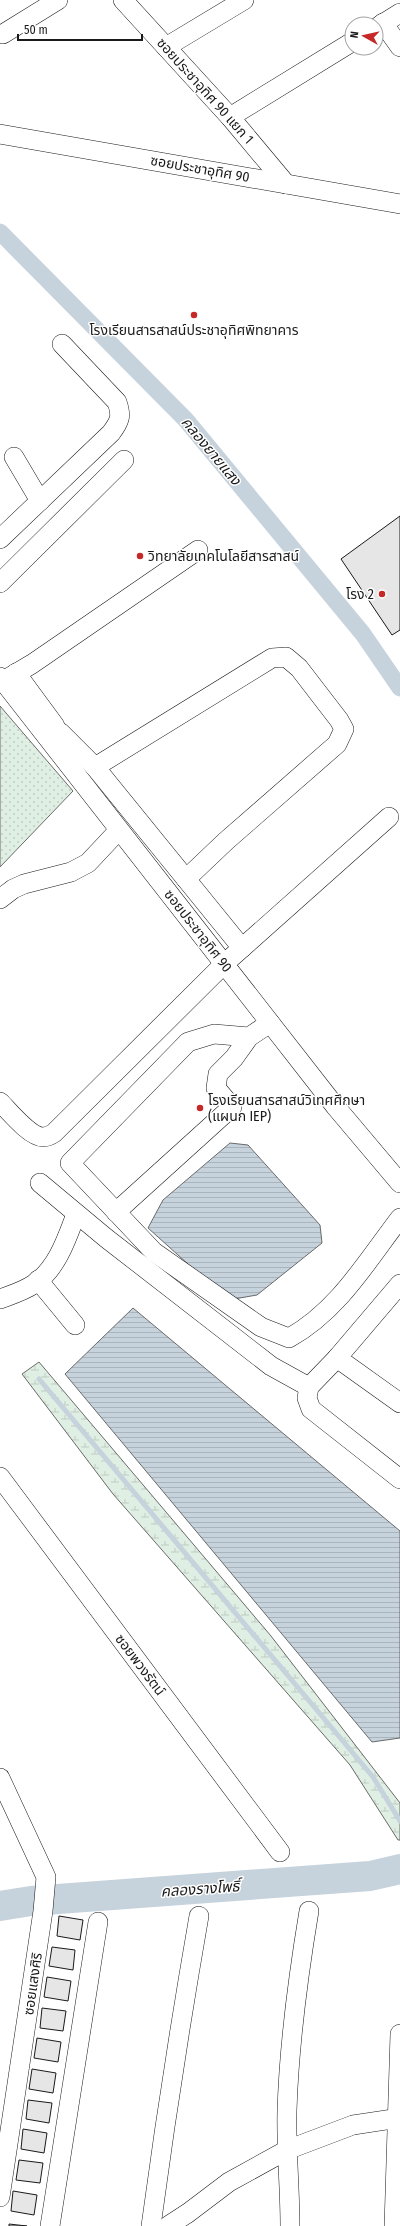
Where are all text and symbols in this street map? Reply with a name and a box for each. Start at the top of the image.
scale bar [18,16,142,42]
north arrow [344,16,384,56]
text: 50 m [24,23,48,37]
text: N [348,31,361,39]
street label: ซอยประชาอุทิศ 90 แยก 1 [153,35,257,147]
street label: ซอยประชาอุทิศ 90 [149,152,251,186]
marker: โรงเรียนสารสาสน์ประชาอุทิศพิทยาคาร [189,310,199,320]
place label: โรงเรียนสารสาสน์ประชาอุทิศพิทยาคาร [89,322,299,339]
water label: คลองยายแสง [177,413,245,489]
place label: วิทยาลัยเทคโนโลยีสารสาสน์ [147,548,299,565]
marker: วิทยาลัยเทคโนโลยีสารสาสน์ [135,551,145,561]
place label: โรง 2 [346,586,374,603]
marker: โรง 2 [377,589,387,599]
street label: ซอยประชาอุทิศ 90 [160,886,236,976]
place label: โรงเรียนสารสาสน์วิเทศศึกษา (แผนก IEP) [208,1092,365,1125]
marker: โรงเรียนสารสาสน์วิเทศศึกษา (แผนก IEP) [195,1103,205,1113]
street label: ซอยพวงรัตน์ [111,1631,169,1699]
water label: คลองรางโพธิ์ [160,1877,244,1901]
street label: ซอยแสงศิริ [20,1951,46,2016]

